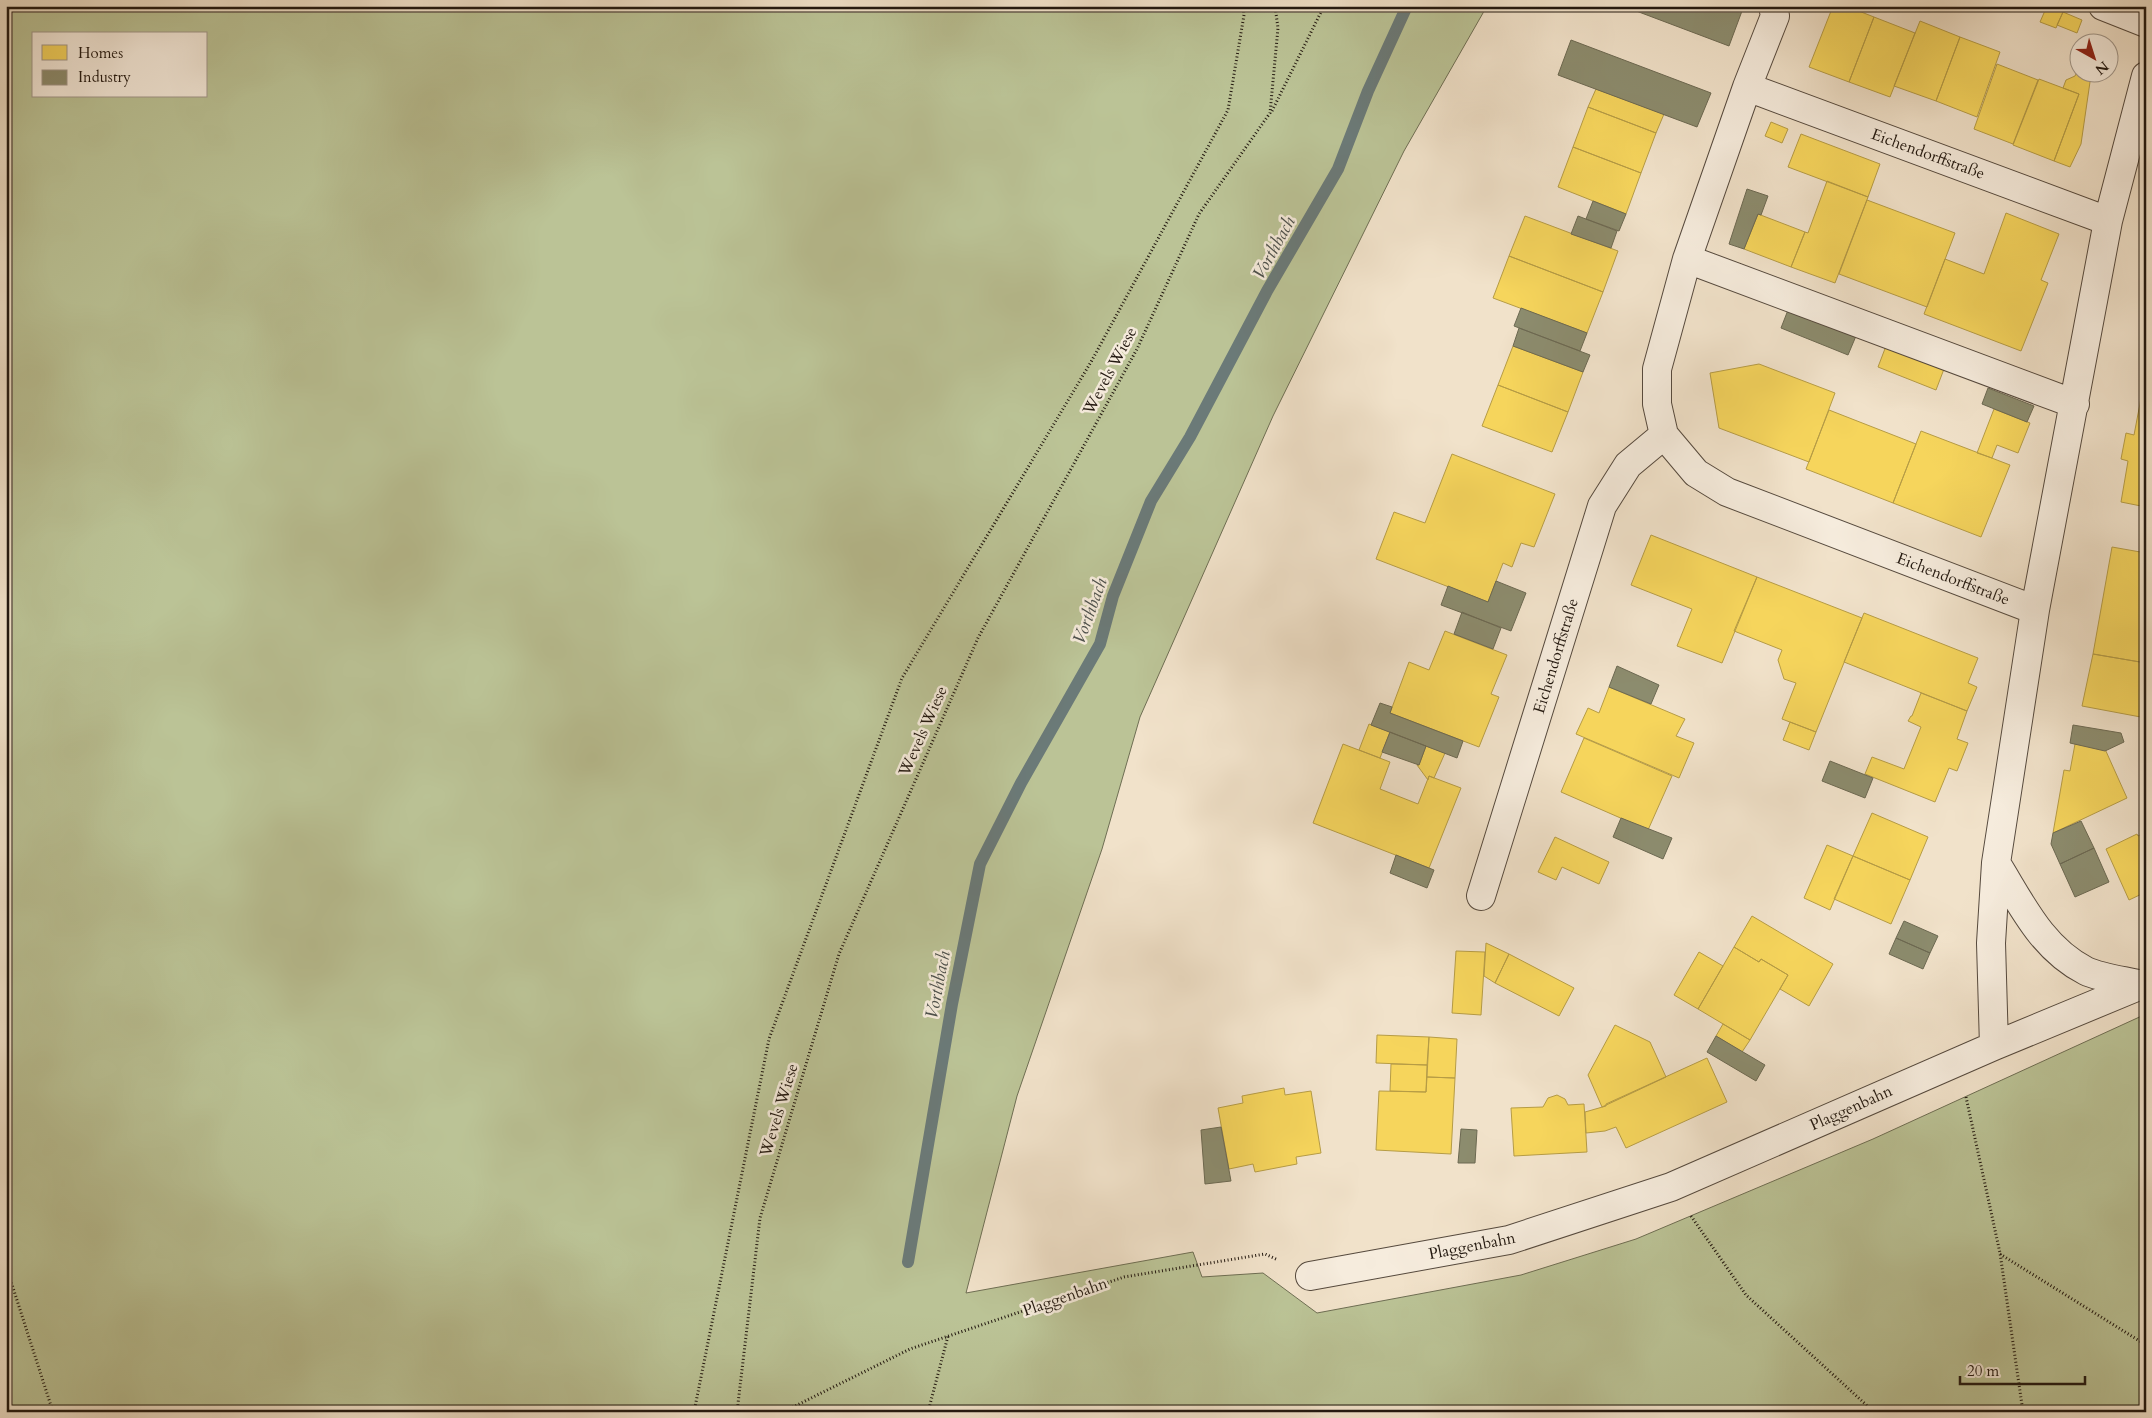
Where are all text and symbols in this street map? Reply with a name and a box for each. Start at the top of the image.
legend [32,32,208,98]
north arrow [2070,32,2120,82]
text: Homes [78,43,123,63]
text: N [2091,57,2113,79]
text: Industry [78,67,131,87]
street label: Eichendorffstraße [1868,123,1988,185]
water label: Vorthbach [1246,212,1302,284]
street label: Wevels Wiese [1077,323,1142,419]
street label: Eichendorffstraße [1893,547,2013,611]
water label: Vorthbach [1067,574,1114,648]
street label: Eichendorffstraße [1528,596,1584,716]
street label: Wevels Wiese [893,683,953,780]
water label: Vorthbach [919,949,957,1021]
street label: Wevels Wiese [754,1061,804,1160]
street label: Plaggenbahn [1806,1080,1896,1136]
street label: Plaggenbahn [1427,1227,1517,1265]
street label: Plaggenbahn [1020,1272,1110,1322]
scale bar [1960,1353,2084,1385]
text: 20 m [1967,1361,1999,1381]

